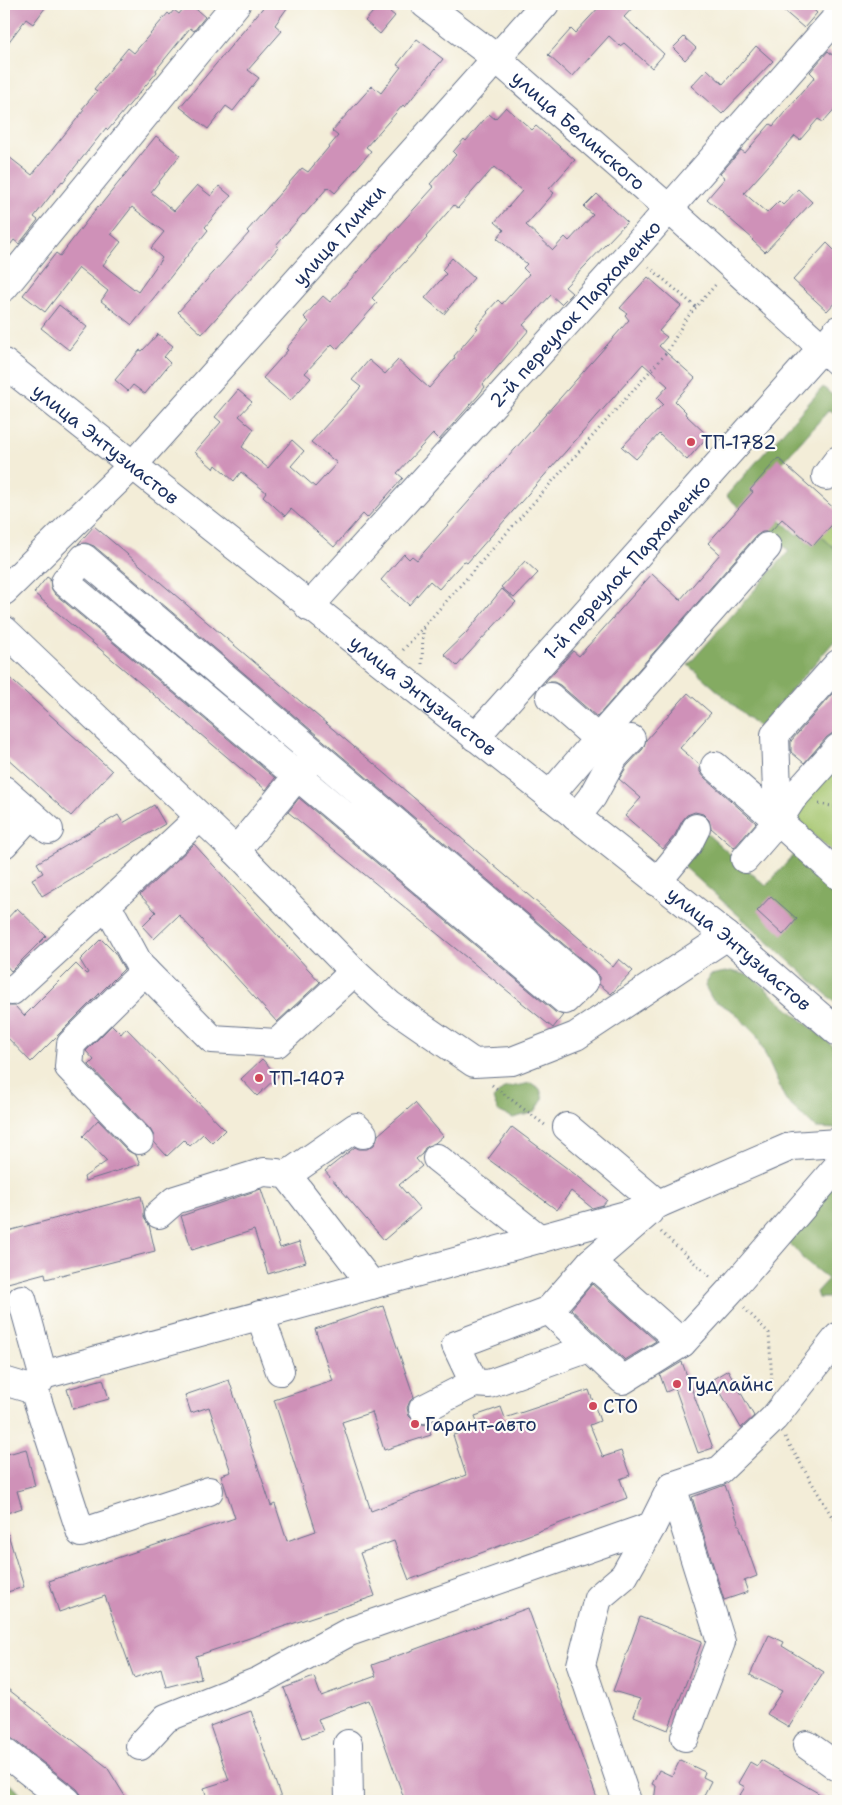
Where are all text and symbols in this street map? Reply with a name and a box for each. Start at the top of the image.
street label: улица Белинского [506,65,651,196]
street label: улица Глинки [287,179,391,291]
street label: 2-й переулок Пархоменко [484,214,666,413]
street label: улица Энтузиастов [27,378,185,510]
place label: ТП-1782 [701,430,777,455]
marker: ТП-1782 [685,436,697,448]
street label: 1-й переулок Пархоменко [538,469,716,665]
street label: улица Энтузиастов [345,629,502,761]
street label: улица Энтузиастов [662,881,817,1016]
place label: ТП-1407 [269,1066,345,1091]
marker: ТП-1407 [253,1072,265,1084]
place label: Гудлайнс [687,1372,774,1397]
marker: Гудлайнс [671,1378,683,1390]
place label: СТО [603,1394,638,1419]
marker: СТО [587,1400,599,1412]
place label: Гарант-авто [425,1412,537,1437]
marker: Гарант-авто [409,1418,421,1430]

